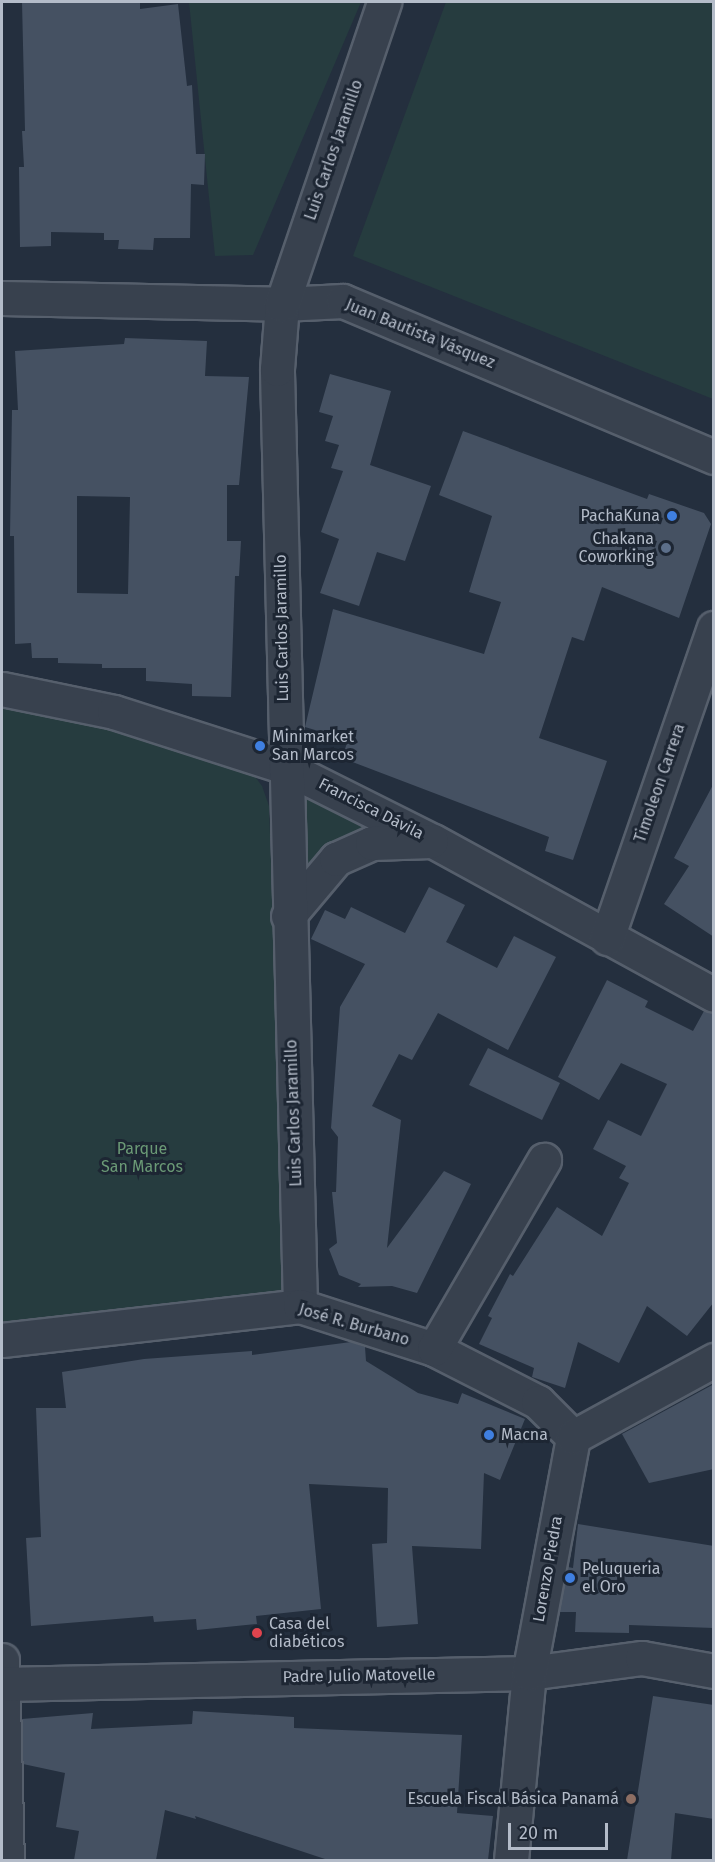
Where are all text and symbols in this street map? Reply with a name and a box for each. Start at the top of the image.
street label: Luis Carlos Jaramillo [301,77,367,223]
street label: Juan Bautista Vásquez [343,295,497,373]
place label: PachaKuna [580,506,660,526]
marker: PachaKuna [665,509,679,523]
place label: Chakana Coworking [579,529,654,567]
marker: Chakana Coworking [659,541,673,555]
street label: Luis Carlos Jaramillo [271,554,293,702]
street label: Timoleon Carrera [631,721,689,845]
place label: Minimarket San Marcos [272,727,354,765]
marker: Minimarket San Marcos [253,739,267,753]
street label: Francisca Dávila [315,774,427,844]
street label: Luis Carlos Jaramillo [282,1039,306,1187]
park label: Parque San Marcos [101,1139,183,1177]
street label: José R. Burbano [296,1300,412,1350]
place label: Macna [501,1425,548,1445]
marker: Macna [482,1428,496,1442]
street label: Lorenzo Piedra [529,1514,567,1624]
place label: Peluqueria el Oro [582,1559,661,1597]
marker: Peluqueria el Oro [563,1571,577,1585]
place label: Casa del diabéticos [269,1614,344,1652]
marker: Casa del diabéticos [250,1626,264,1640]
street label: Padre Julio Matovelle [282,1665,436,1687]
place label: Escuela Fiscal Básica Panamá [407,1789,619,1809]
marker: Escuela Fiscal Básica Panamá [624,1792,638,1806]
scale bar [511,1811,612,1849]
text: 20 m [519,1822,558,1844]

